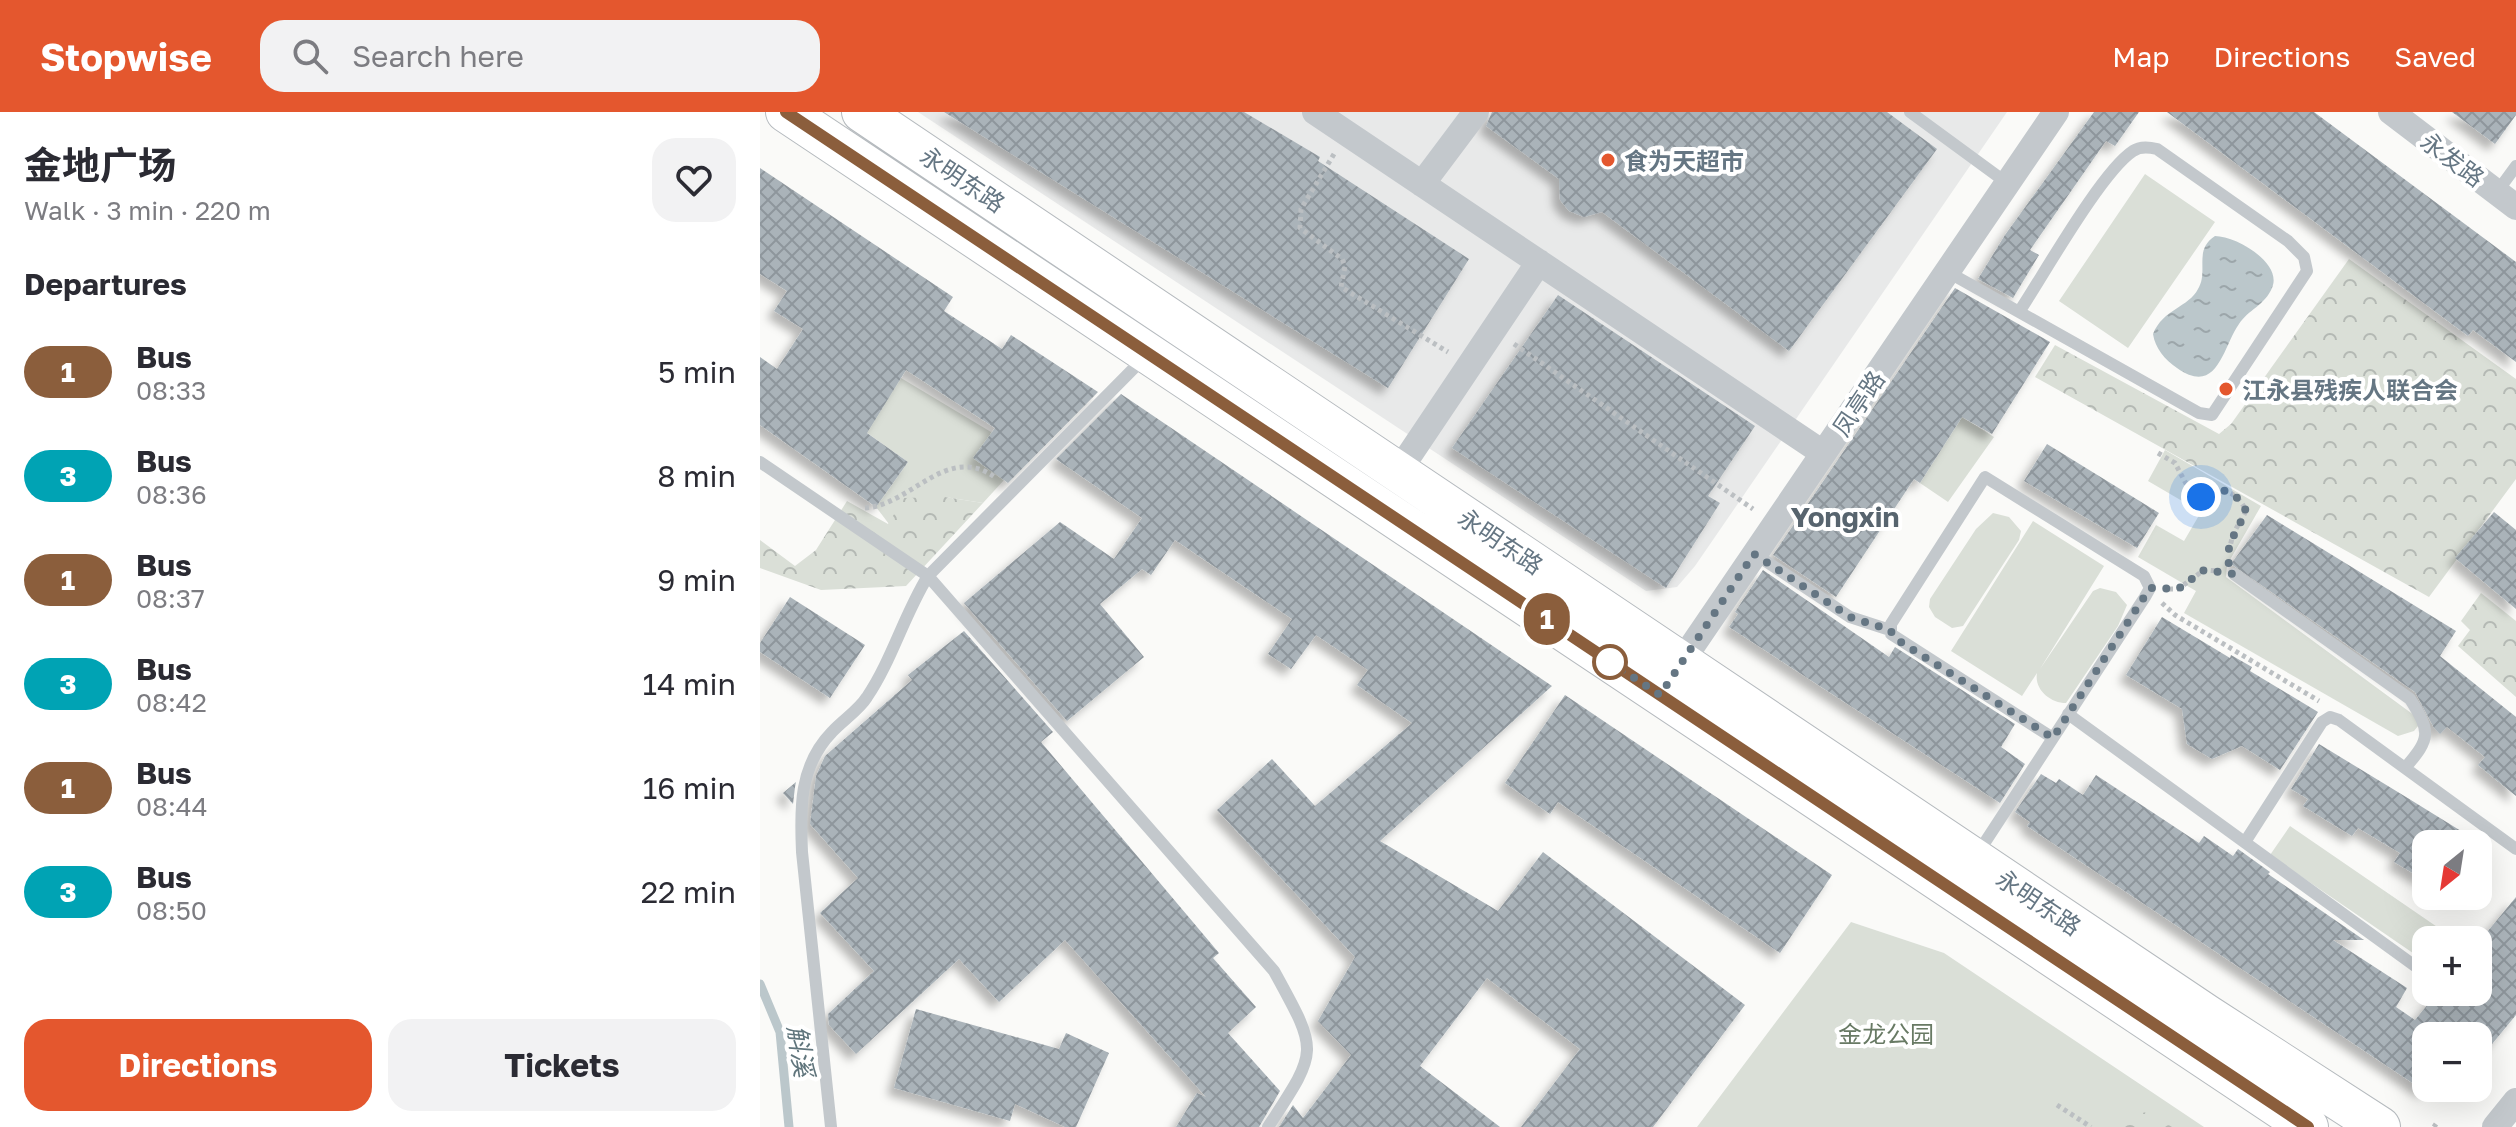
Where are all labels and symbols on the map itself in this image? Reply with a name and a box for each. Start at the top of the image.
street label: 永发路 [2416,126,2490,192]
street label: 永明东路 [915,140,1011,218]
place label: 食为天超市 [1624,146,1744,175]
marker: 食为天超市 [1599,151,1617,169]
street label: 凤亭路 [1826,365,1890,441]
place label: 江永县残疾人联合会 [2242,375,2458,404]
marker: 江永县残疾人联合会 [2217,380,2235,398]
your location [2181,477,2221,517]
district label: Yongxin [1791,500,1899,533]
street label: 永明东路 [1453,502,1549,580]
line badge: 1 [1521,593,1573,645]
unlabelled marker [1593,645,1627,679]
north arrow [2412,830,2492,910]
street label: 永明东路 [1991,863,2087,941]
park label: 金龙公园 [1838,1019,1934,1048]
water label: 斛溪 [782,1023,821,1082]

